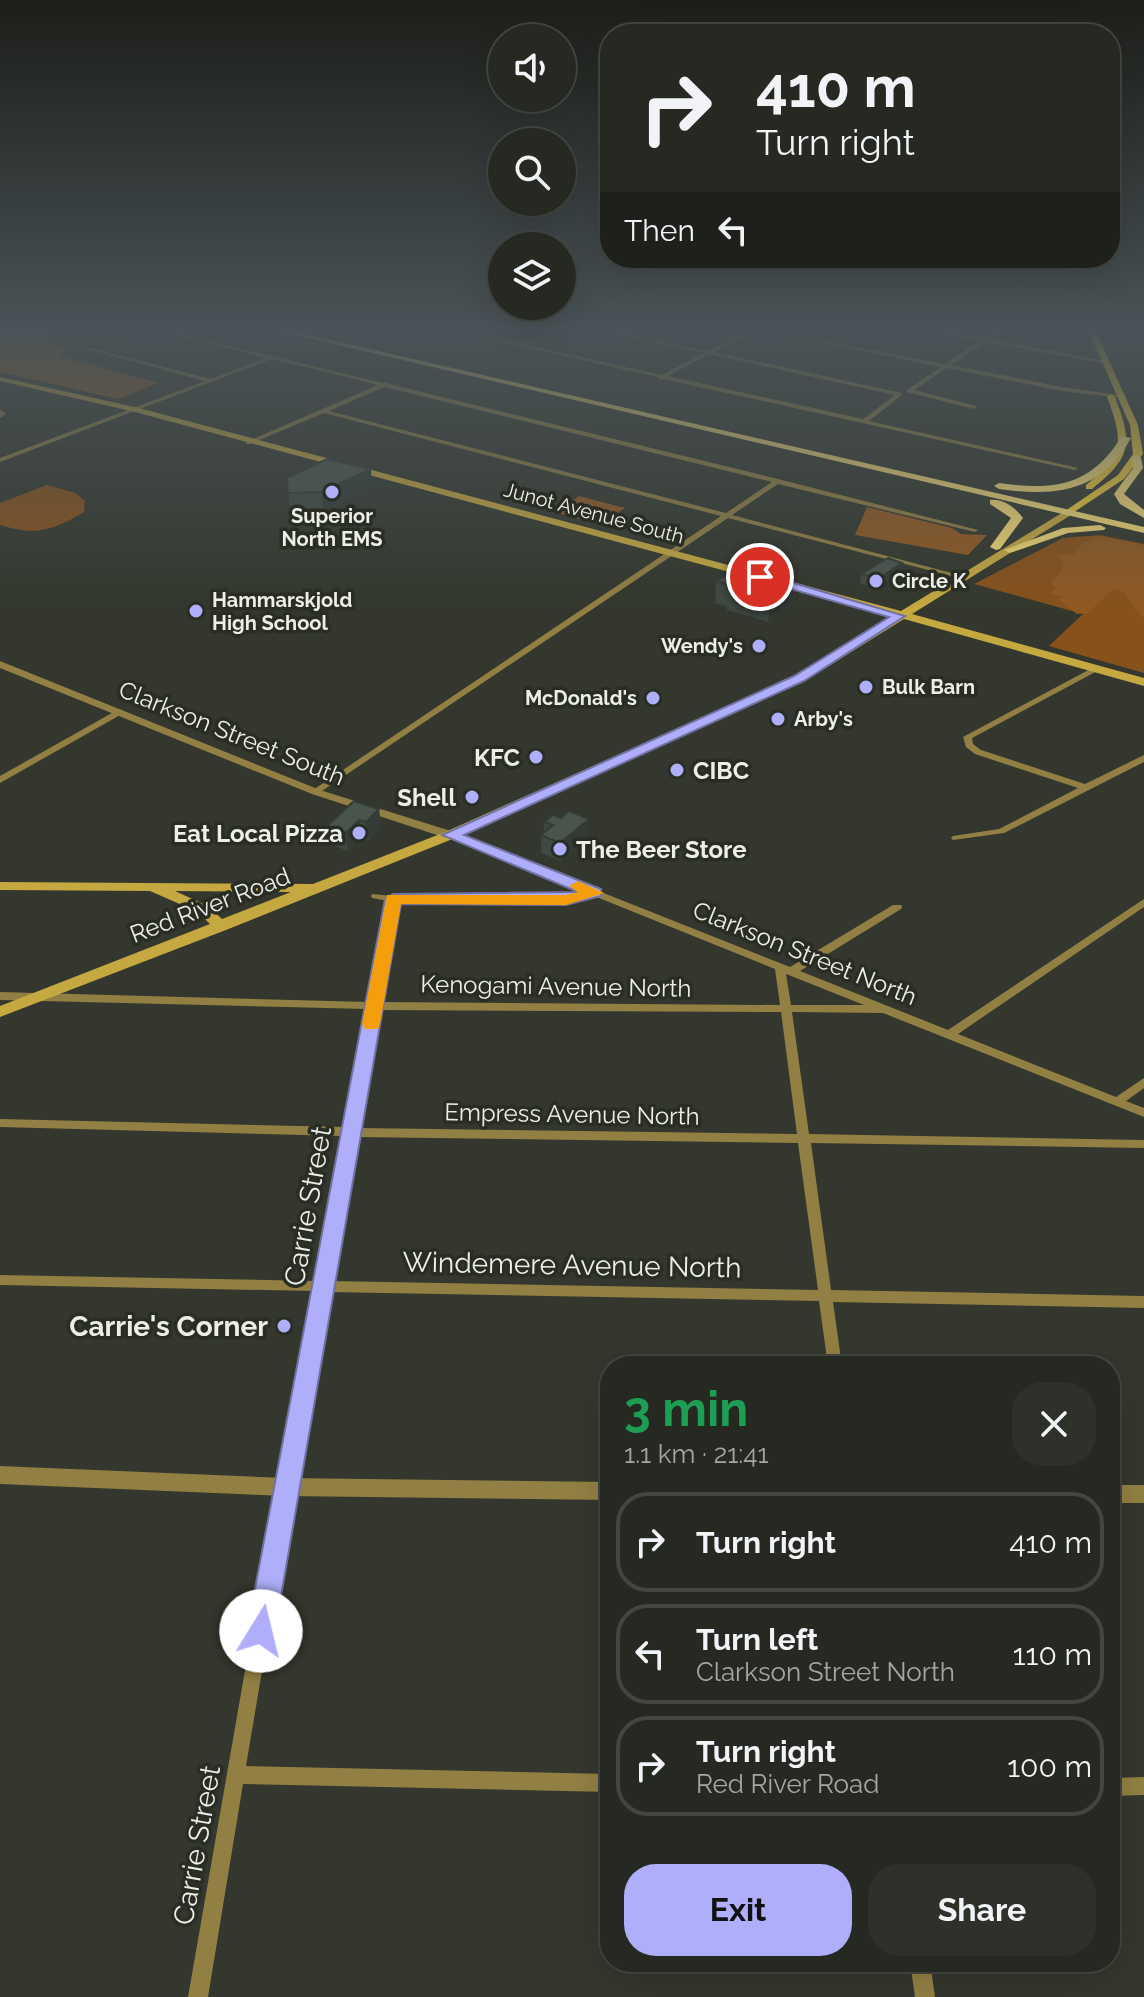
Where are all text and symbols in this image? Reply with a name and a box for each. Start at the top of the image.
map controls [488,24,576,320]
button: sound [488,24,576,112]
text: 410 m [756,54,916,120]
icon: right [624,56,728,160]
text: Turn right [756,121,915,163]
button: search [488,128,576,216]
icon: left [711,208,755,252]
text: Then [624,213,695,248]
button: layers [488,232,576,320]
street label: Junot Avenue South [501,477,687,549]
marker: Superior North EMS [323,483,341,501]
place label: Superior North EMS [281,504,383,551]
pin [726,543,794,611]
icon: arrive [738,555,782,599]
place label: Circle K [892,569,967,593]
marker: Circle K [867,572,885,590]
place label: Hammarskjold High School [212,588,352,635]
marker: Hammarskjold High School [187,602,205,620]
place label: Wendy's [661,634,743,658]
marker: Wendy's [750,637,768,655]
street label: Clarkson Street South [115,674,349,792]
place label: Bulk Barn [882,675,975,699]
marker: Bulk Barn [857,678,875,696]
place label: McDonald's [525,686,637,710]
marker: McDonald's [644,689,662,707]
place label: Arby's [794,707,853,731]
marker: Arby's [769,710,787,728]
place label: KFC [474,743,521,772]
marker: KFC [527,748,545,766]
place label: CIBC [693,756,750,785]
marker: CIBC [668,761,686,779]
place label: Shell [397,783,456,812]
marker: Shell [463,788,481,806]
place label: Eat Local Pizza [173,819,343,848]
marker: Eat Local Pizza [350,824,368,842]
place label: The Beer Store [576,835,747,864]
marker: The Beer Store [551,840,569,858]
street label: Red River Road [126,861,294,949]
street label: Clarkson Street North [689,895,921,1011]
street label: Kenogami Avenue North [420,969,692,1003]
street label: Empress Avenue North [444,1097,700,1131]
street label: Carrie Street [278,1123,338,1288]
street label: Windemere Avenue North [402,1246,742,1284]
place label: Carrie's Corner [69,1310,268,1343]
marker: Carrie's Corner [275,1317,293,1335]
text: 3 min [624,1381,748,1437]
button: close [1012,1382,1096,1466]
text: 1.1 km · 21:41 [624,1439,769,1469]
icon: right [628,1520,672,1564]
text: Turn right [696,1525,836,1560]
text: 410 m [1009,1525,1092,1560]
position arrow [219,1589,303,1673]
text: Turn left [696,1622,818,1657]
icon: left [628,1632,672,1676]
text: 110 m [1013,1637,1092,1672]
text: Clarkson Street North [696,1657,955,1687]
text: Turn right [696,1734,836,1769]
icon: right [628,1744,672,1788]
text: 100 m [1007,1749,1092,1784]
street label: Carrie Street [167,1762,227,1927]
text: Red River Road [696,1769,879,1799]
button: Exit [624,1864,852,1956]
button: Share [868,1864,1096,1956]

